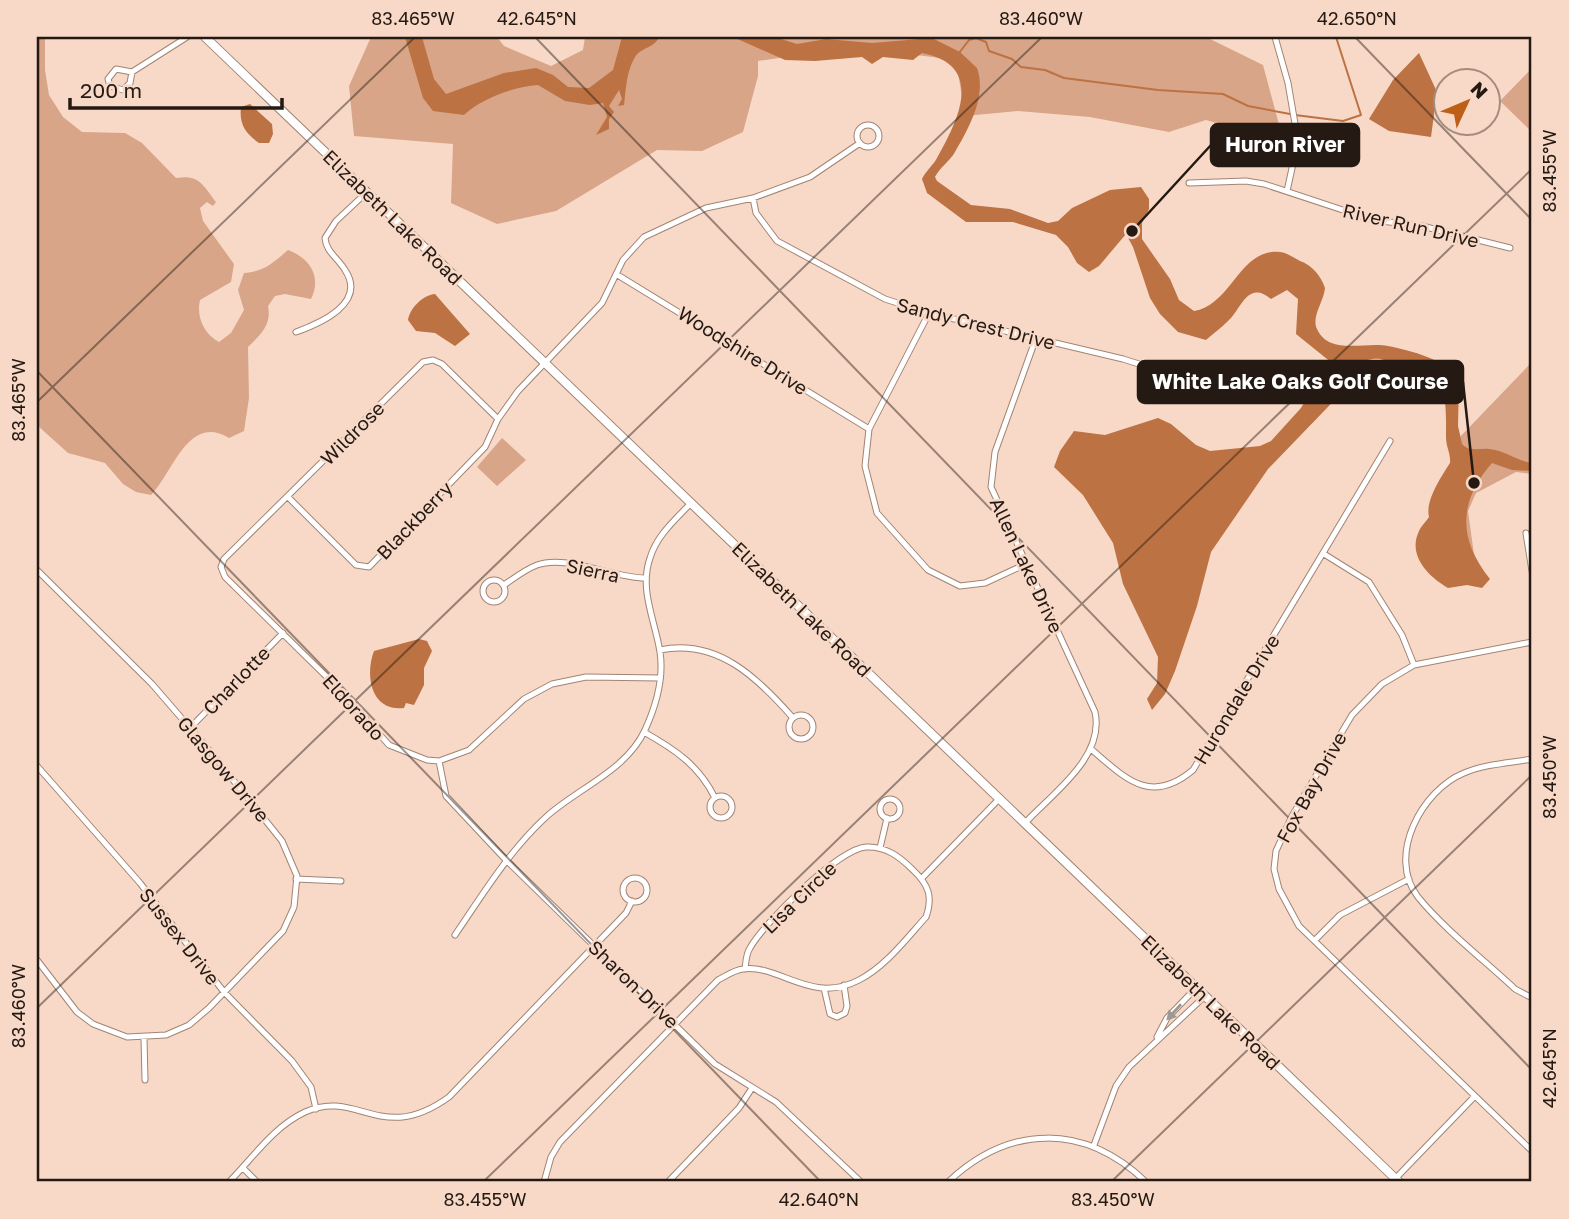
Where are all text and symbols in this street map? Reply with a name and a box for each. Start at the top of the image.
text: 83.465°W [371,7,455,29]
text: 42.645°N [497,7,577,29]
text: 83.460°W [999,7,1083,29]
text: 42.650°N [1317,7,1397,29]
scale bar [70,66,282,110]
north arrow [1432,66,1502,136]
text: 200 m [80,77,142,103]
text: N [1466,77,1493,103]
callout: Huron River [1211,124,1359,166]
text: 83.455°W [1538,129,1560,213]
text: Huron River [1225,131,1345,157]
street label: Elizabeth Lake Road [319,145,467,289]
street label: River Run Drive [1341,198,1481,252]
street label: Sandy Crest Drive [894,292,1058,354]
street label: Woodshire Drive [674,301,812,399]
text: 83.465°W [7,358,29,442]
callout: White Lake Oaks Golf Course [1138,361,1463,403]
text: White Lake Oaks Golf Course [1152,368,1448,394]
street label: Wildrose [315,396,389,470]
street label: Blackberry [371,476,457,564]
street label: Allen Lake Drive [986,494,1068,636]
street label: Elizabeth Lake Road [728,537,876,681]
street label: Sierra [564,553,622,587]
street label: Hurondale Drive [1188,630,1284,768]
street label: Charlotte [198,641,274,719]
street label: Eldorado [318,669,390,745]
street label: Glasgow Drive [173,712,275,826]
street label: Fox Bay Drive [1271,728,1351,846]
text: 83.450°W [1538,735,1560,819]
street label: Lisa Circle [757,856,841,938]
street label: Sussex Drive [135,883,225,989]
street label: Elizabeth Lake Road [1137,930,1285,1074]
street label: Sharon Drive [584,935,684,1033]
text: 83.460°W [7,964,29,1048]
one-way arrow [1166,1003,1182,1020]
text: 42.645°N [1538,1028,1560,1108]
text: 83.455°W [443,1188,527,1210]
text: 42.640°N [779,1188,859,1210]
text: 83.450°W [1071,1188,1155,1210]

